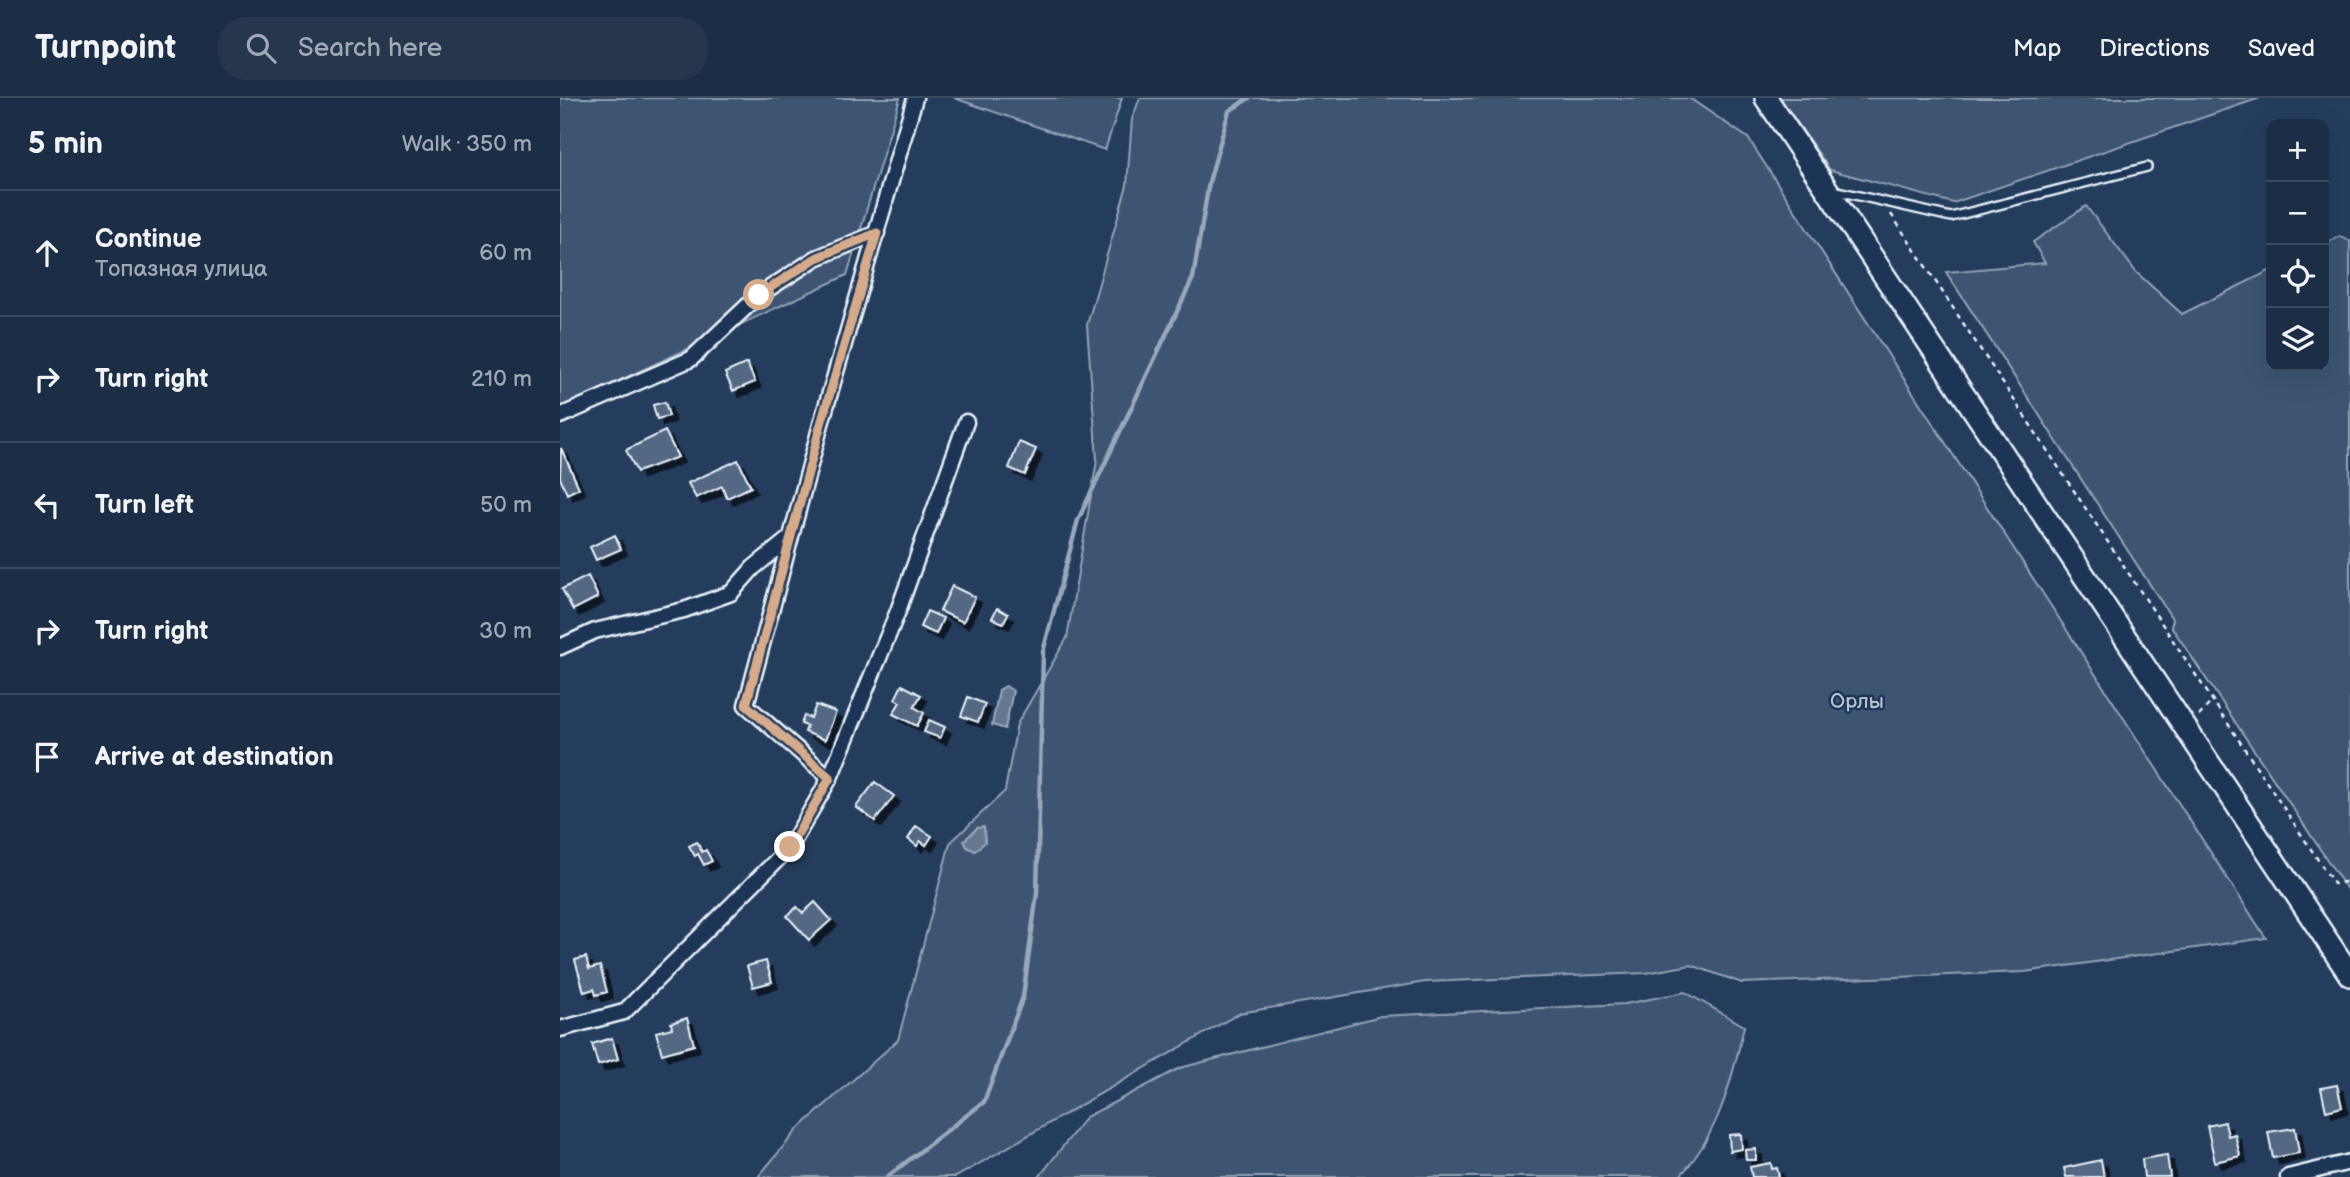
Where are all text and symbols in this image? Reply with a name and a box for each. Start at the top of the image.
search box [218,17,708,80]
text: Turnpoint [35,28,176,68]
icon: search [242,29,280,67]
text: Search here [298,33,442,64]
text: Map [2013,34,2061,63]
text: Directions [2099,34,2210,63]
text: Saved [2248,34,2315,63]
map controls [2266,119,2329,371]
button: + [2266,119,2329,182]
text: 5 min [28,126,103,162]
text: Walk · 350 m [402,130,532,158]
button: − [2266,182,2329,245]
text: Continue [95,224,202,255]
icon: ahead [28,234,66,272]
text: 60 m [479,239,532,267]
button: locate [2266,245,2329,308]
text: Топазная улица [95,255,268,283]
route start [743,279,774,310]
button: layers [2266,308,2329,371]
icon: right [28,360,66,398]
text: Turn right [95,364,208,395]
text: 210 m [471,365,532,393]
icon: left [28,486,66,524]
text: Turn left [95,490,194,521]
text: 50 m [480,491,532,519]
icon: right [28,612,66,650]
text: Turn right [95,616,208,647]
text: 30 m [479,617,532,645]
park label: Орлы [1830,689,1884,714]
icon: arrive [28,738,66,776]
text: Arrive at destination [95,742,334,773]
route end [774,831,805,862]

